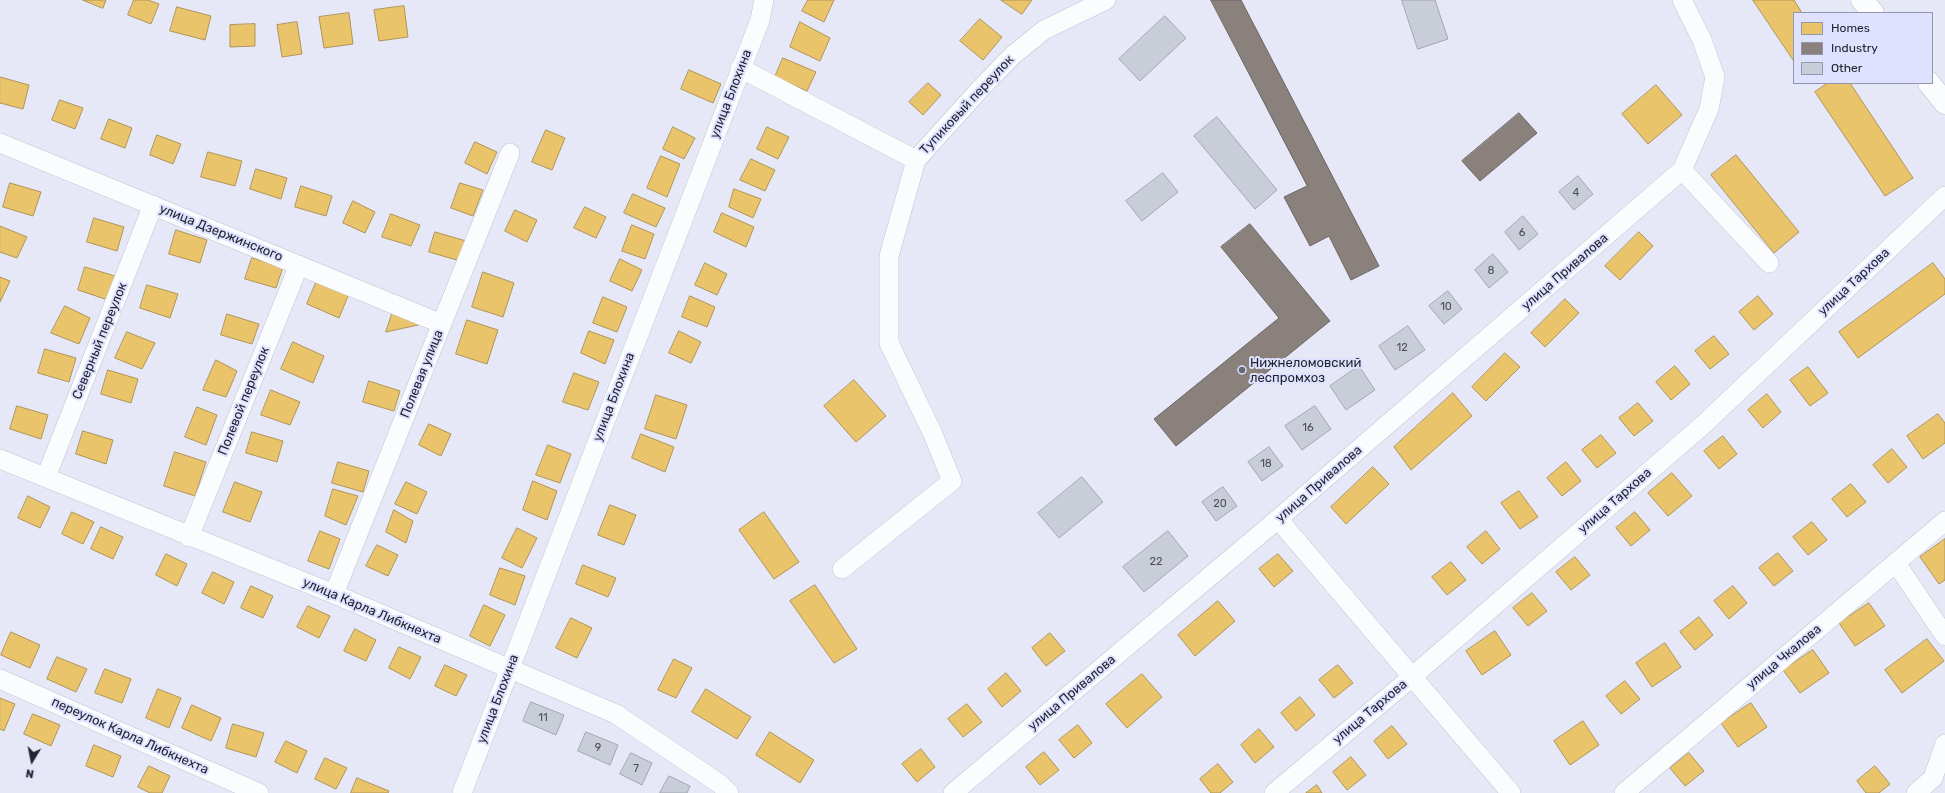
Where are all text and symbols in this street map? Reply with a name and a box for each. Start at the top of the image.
legend [1793,12,1933,84]
text: Homes [1831,21,1870,35]
text: Industry [1831,41,1878,55]
street label: улица Блохина [707,47,755,141]
street label: Тупиковый переулок [917,52,1017,158]
text: Other [1831,61,1862,75]
house number: 4 [1573,186,1579,200]
street label: улица Дзержинского [157,201,285,265]
house number: 6 [1519,226,1525,240]
street label: улица Привалова [1519,230,1611,314]
street label: улица Тархова [1815,245,1893,319]
house number: 8 [1488,264,1494,278]
street label: Северный переулок [69,280,131,402]
house number: 10 [1440,300,1452,314]
street label: Полевая улица [397,328,447,420]
house number: 12 [1396,341,1408,355]
street label: Полевой переулок [215,344,273,458]
street label: улица Блохина [590,350,638,444]
place label: Нижнеломовский леспромхоз [1250,355,1361,386]
marker: Нижнеломовский леспромхоз [1237,365,1247,375]
house number: 16 [1302,421,1314,435]
street label: улица Привалова [1273,442,1365,526]
house number: 18 [1260,457,1272,471]
street label: улица Тархова [1575,465,1655,537]
house number: 20 [1213,497,1227,511]
house number: 22 [1150,555,1162,569]
street label: улица Карла Либкнехта [300,575,444,647]
street label: улица Чкалова [1743,621,1825,693]
street label: улица Блохина [474,652,522,746]
street label: улица Привалова [1025,652,1119,734]
street label: улица Тархова [1330,676,1410,748]
street label: переулок Карла Либкнехта [49,694,211,778]
house number: 11 [538,711,548,725]
north arrow [12,741,52,781]
house number: 9 [595,741,601,755]
house number: 7 [633,762,639,776]
text: N [25,766,35,780]

